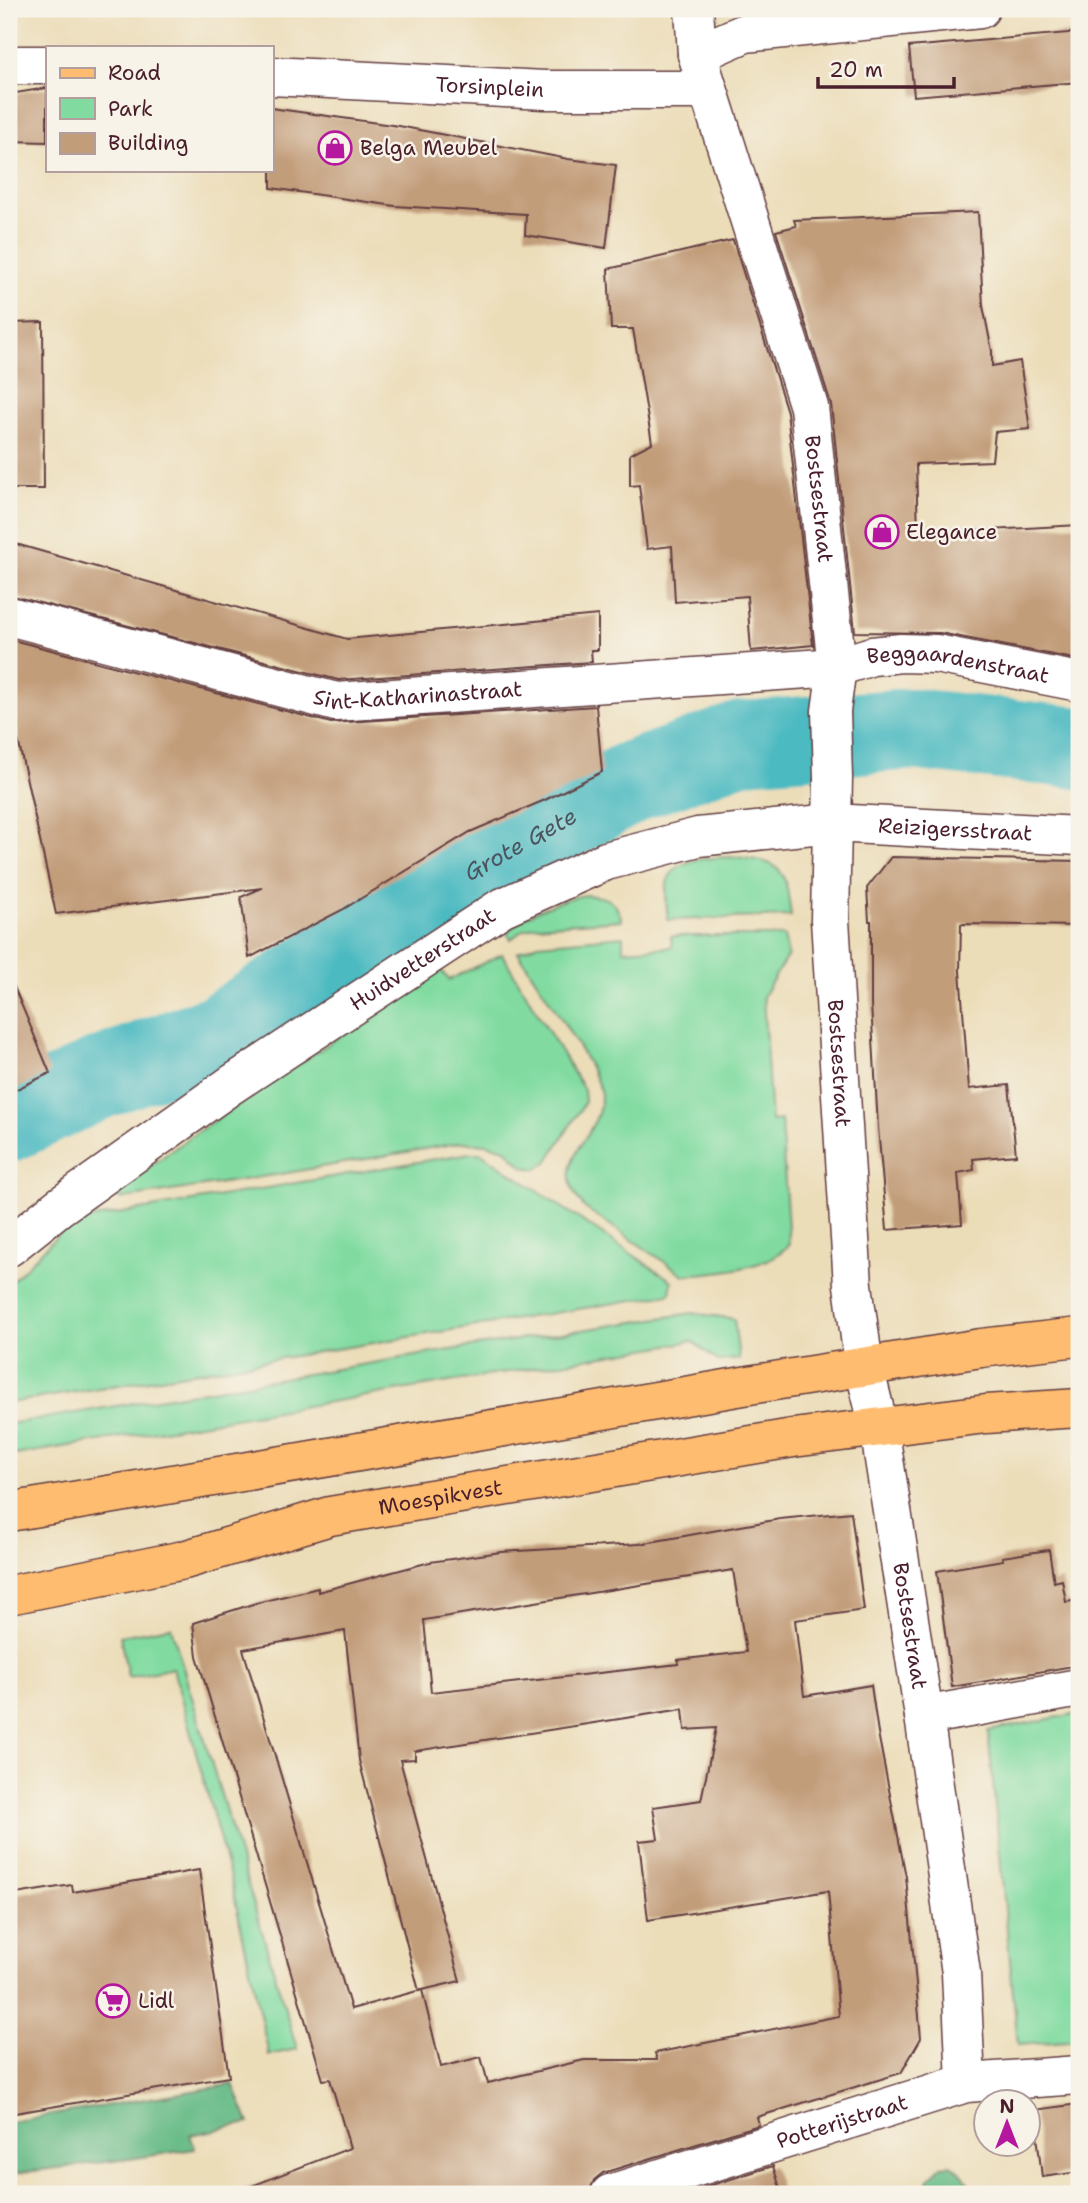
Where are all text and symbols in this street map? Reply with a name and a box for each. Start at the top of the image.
legend [46,46,273,172]
scale bar [818,46,955,90]
text: 20 m [829,56,883,84]
text: Road [108,59,161,87]
street label: Torsinplein [435,70,545,104]
text: Park [108,95,153,123]
text: Building [108,129,188,157]
shop icon: Belga Meubel [316,129,354,167]
place label: Belga Meubel [360,134,498,162]
street label: Bostsestraat [798,434,840,564]
shop icon: Elegance [863,513,901,551]
place label: Elegance [906,518,997,546]
street label: Beggaardenstraat [865,639,1051,690]
street label: Sint-Katharinastraat [310,675,523,716]
water label: Grote Gete [459,801,582,888]
street label: Reizigersstraat [877,811,1033,848]
street label: Huidvetterstraat [344,901,501,1017]
street label: Bostsestraat [821,999,857,1128]
street label: Moespikvest [376,1473,505,1522]
street label: Bostsestraat [886,1560,934,1691]
supermarket icon: Lidl [94,1982,132,2020]
place label: Lidl [138,1987,175,2015]
street label: Potterijstraat [773,2088,911,2155]
north arrow [972,2088,1042,2158]
text: N [999,2094,1015,2119]

